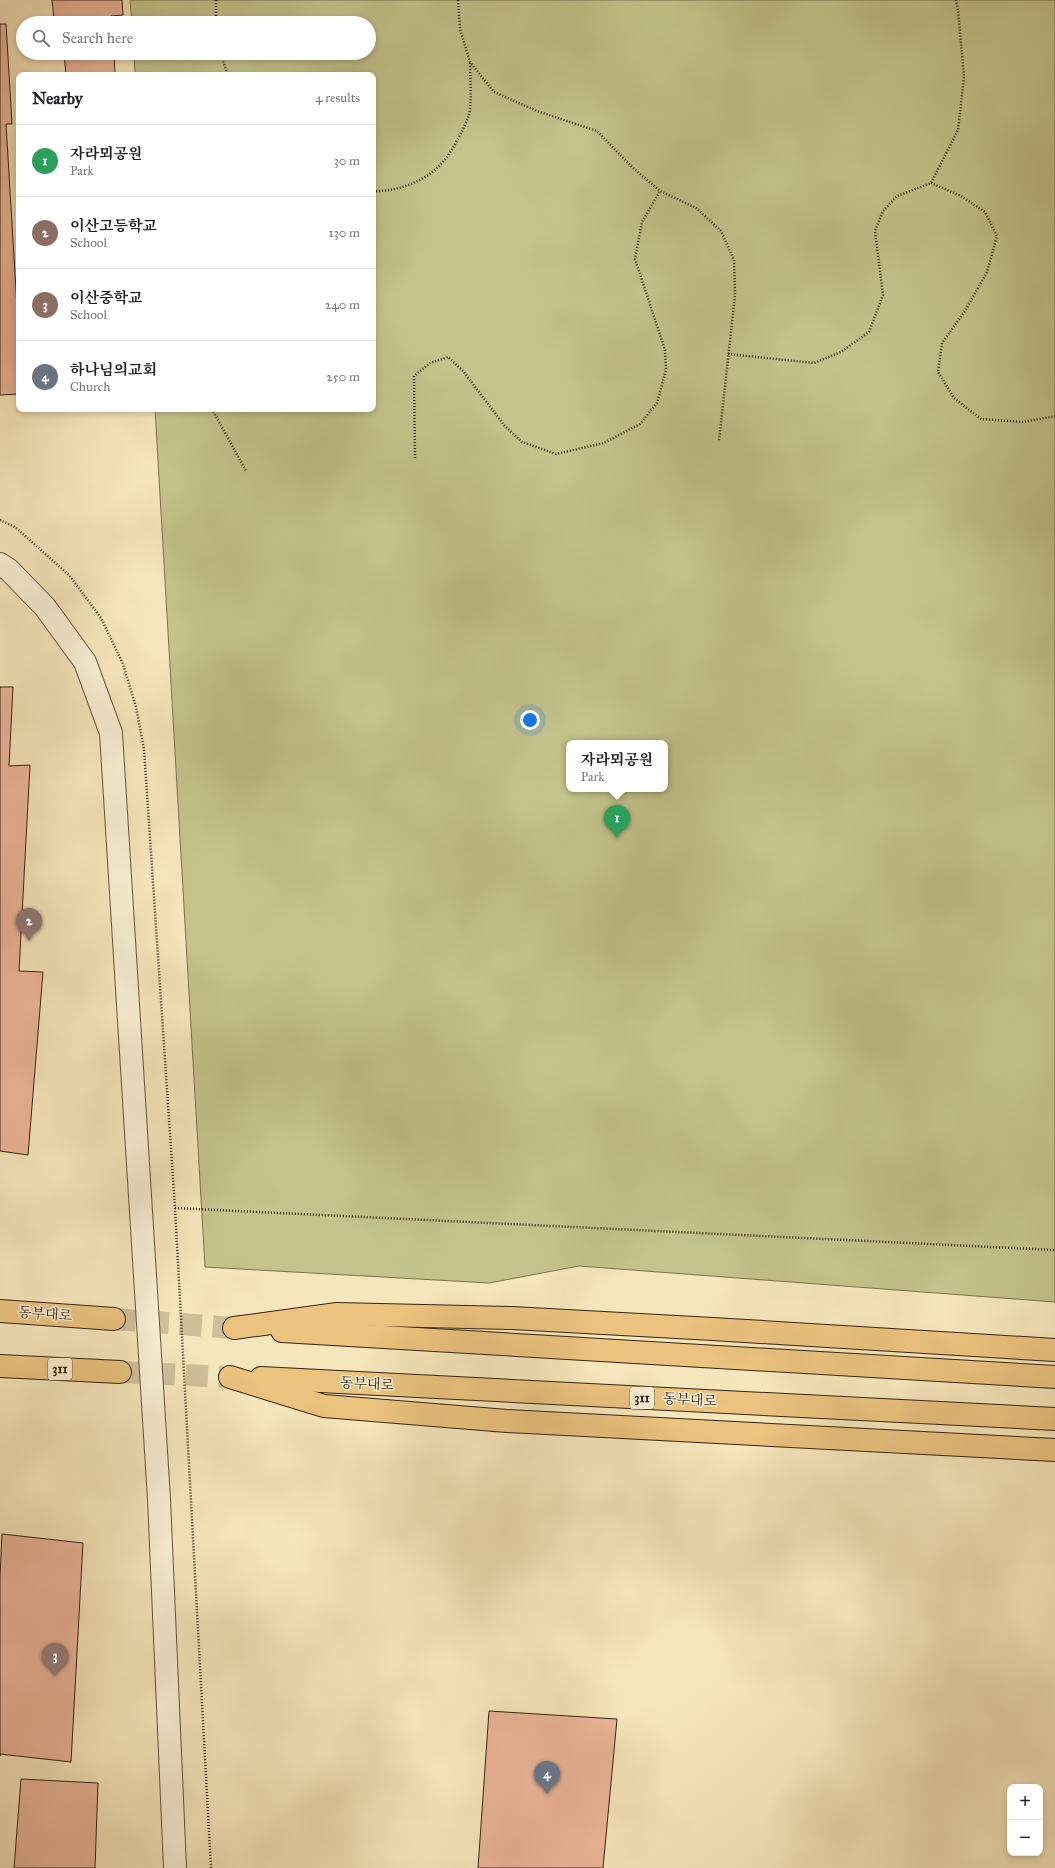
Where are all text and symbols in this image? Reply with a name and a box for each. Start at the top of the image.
search box [16,16,376,60]
icon: search [30,27,52,49]
text: Search here [62,29,133,47]
text: Nearby [32,88,83,109]
text: 4 results [315,90,360,106]
text: 자라뫼공원 [70,145,142,163]
text: 1 [42,153,48,169]
text: 30 m [334,153,360,169]
text: Park [70,163,94,179]
text: 이산고등학교 [70,217,157,235]
text: 2 [42,225,48,241]
text: 130 m [328,225,360,241]
text: School [70,235,107,251]
text: 이산중학교 [70,289,142,307]
text: 3 [42,297,48,313]
text: 240 m [325,297,360,313]
text: School [70,307,107,323]
text: 하나님의교회 [70,361,157,379]
text: 4 [41,369,49,385]
text: 250 m [326,369,360,385]
text: Church [70,379,110,395]
your location [520,710,540,730]
popup [566,740,668,792]
text: 자라뫼공원 [581,751,653,769]
text: Park [581,769,604,785]
pin: 1 [604,805,630,838]
pin: 2 [16,908,42,941]
street label: 동부대로 [17,1304,73,1324]
road number: 311 [48,1358,72,1380]
street label: 동부대로 [340,1374,395,1394]
road number: 311 [630,1387,654,1409]
street label: 동부대로 [663,1390,718,1410]
pin: 3 [42,1643,68,1676]
pin: 4 [534,1761,560,1794]
map controls [1007,1784,1043,1856]
button: + [1007,1784,1043,1820]
button: − [1007,1820,1043,1856]

